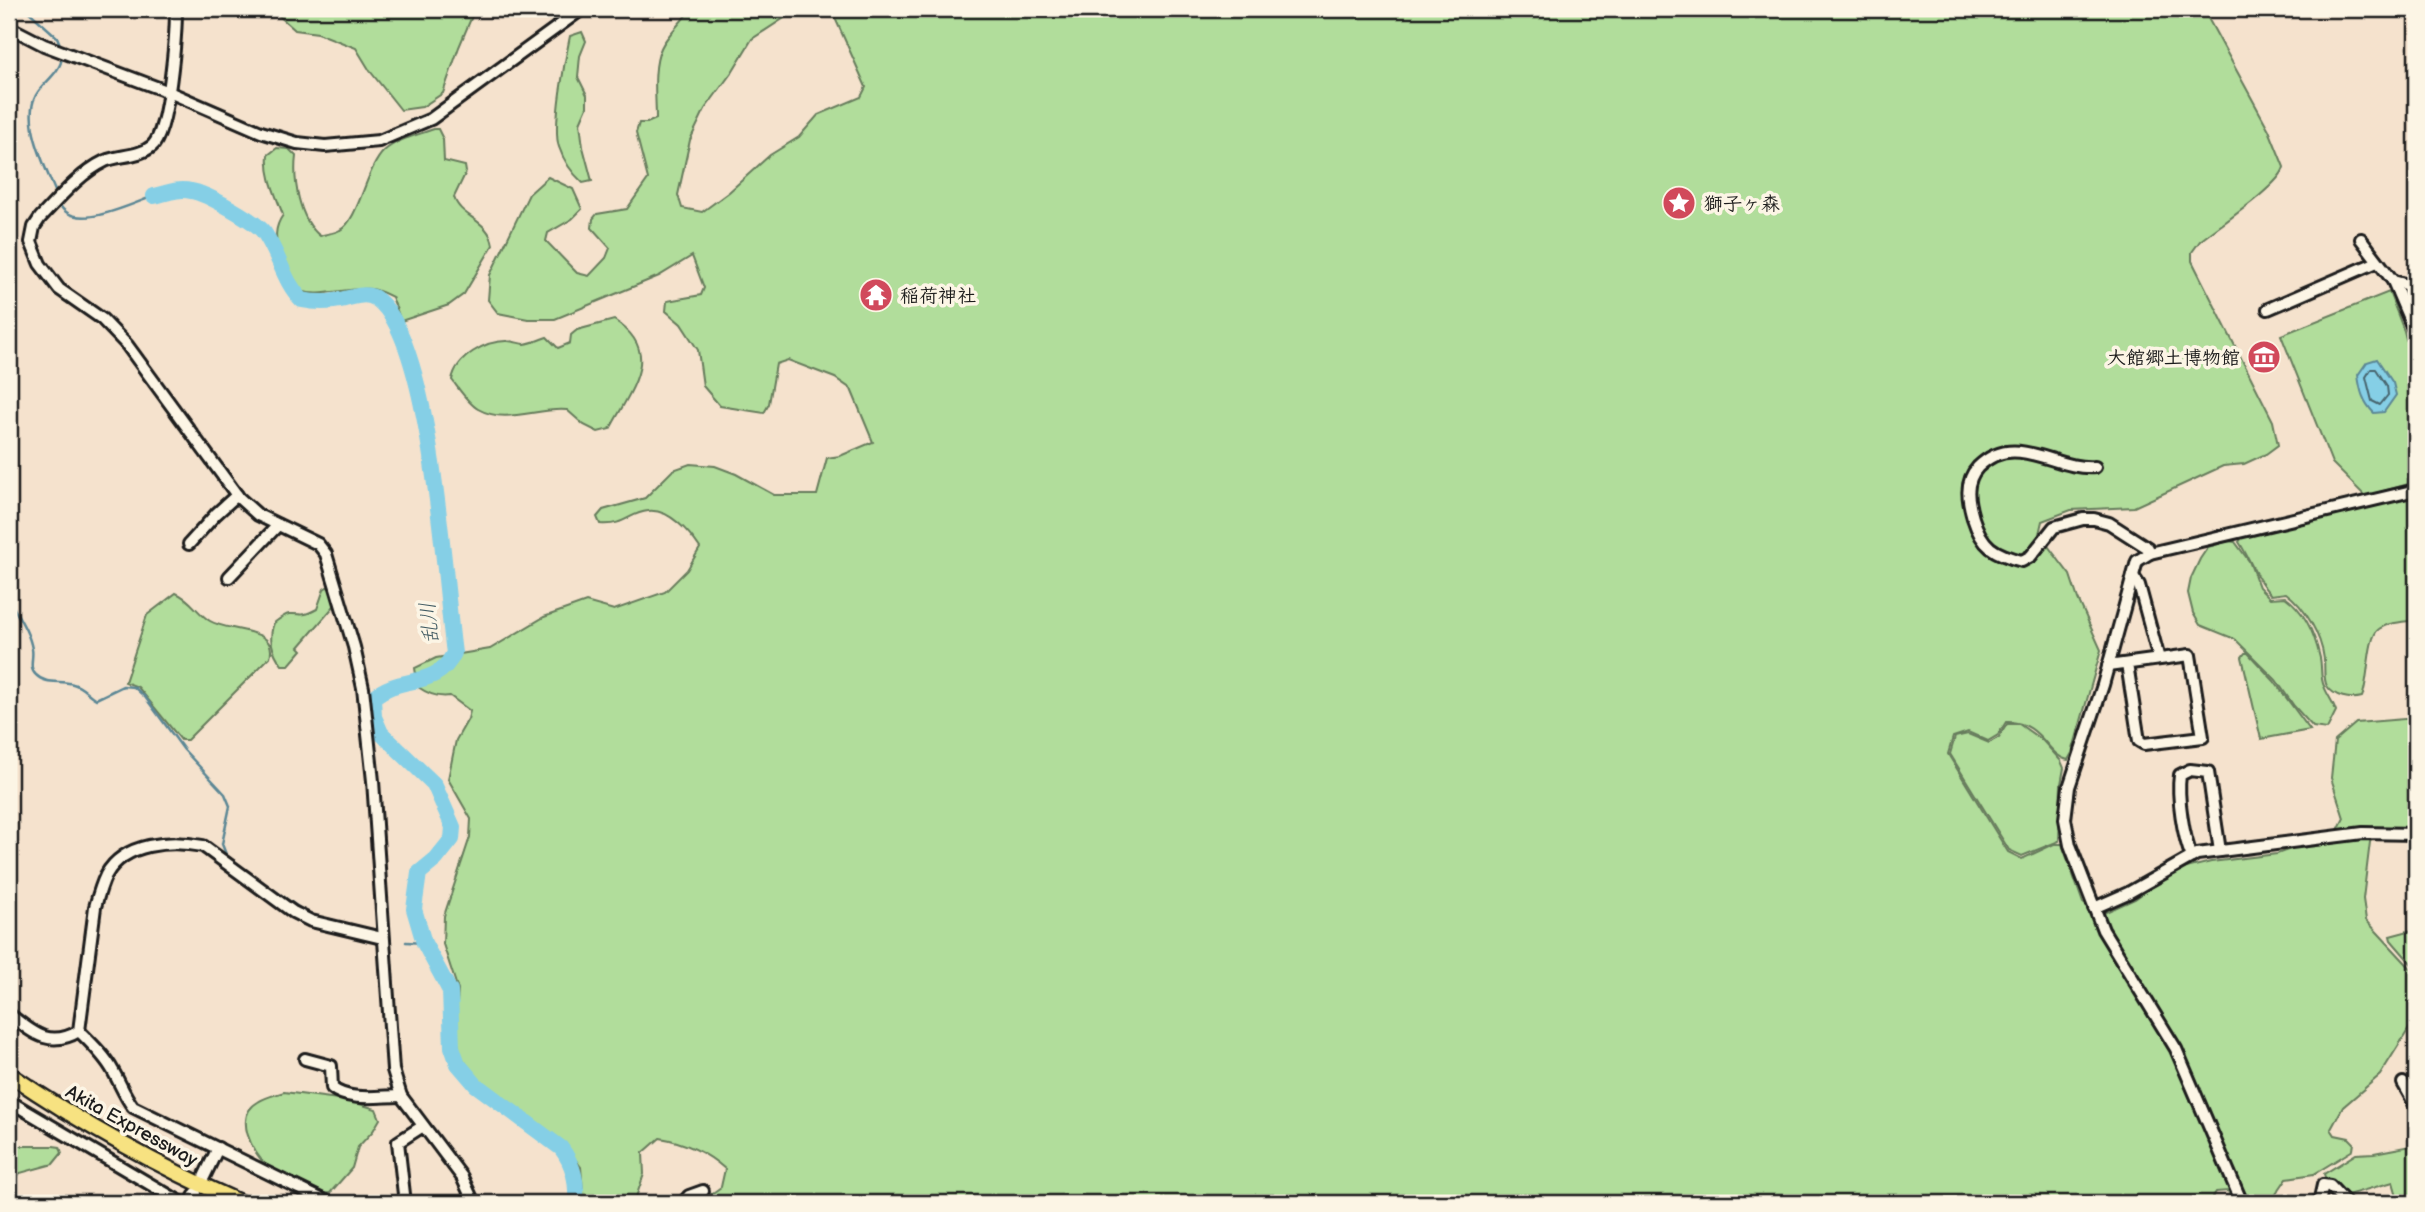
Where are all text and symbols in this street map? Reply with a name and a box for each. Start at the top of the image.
place icon: 獅子ヶ森 [1660,184,1698,222]
place label: 獅子ヶ森 [1704,193,1780,216]
temple icon: 稲荷神社 [857,276,895,314]
place label: 稲荷神社 [900,285,976,308]
museum icon: 大館郷土博物館 [2245,338,2283,376]
place label: 大館郷土博物館 [2107,347,2240,370]
water label: 乱川 [415,601,444,645]
street label: Akita Expressway [61,1081,202,1172]

